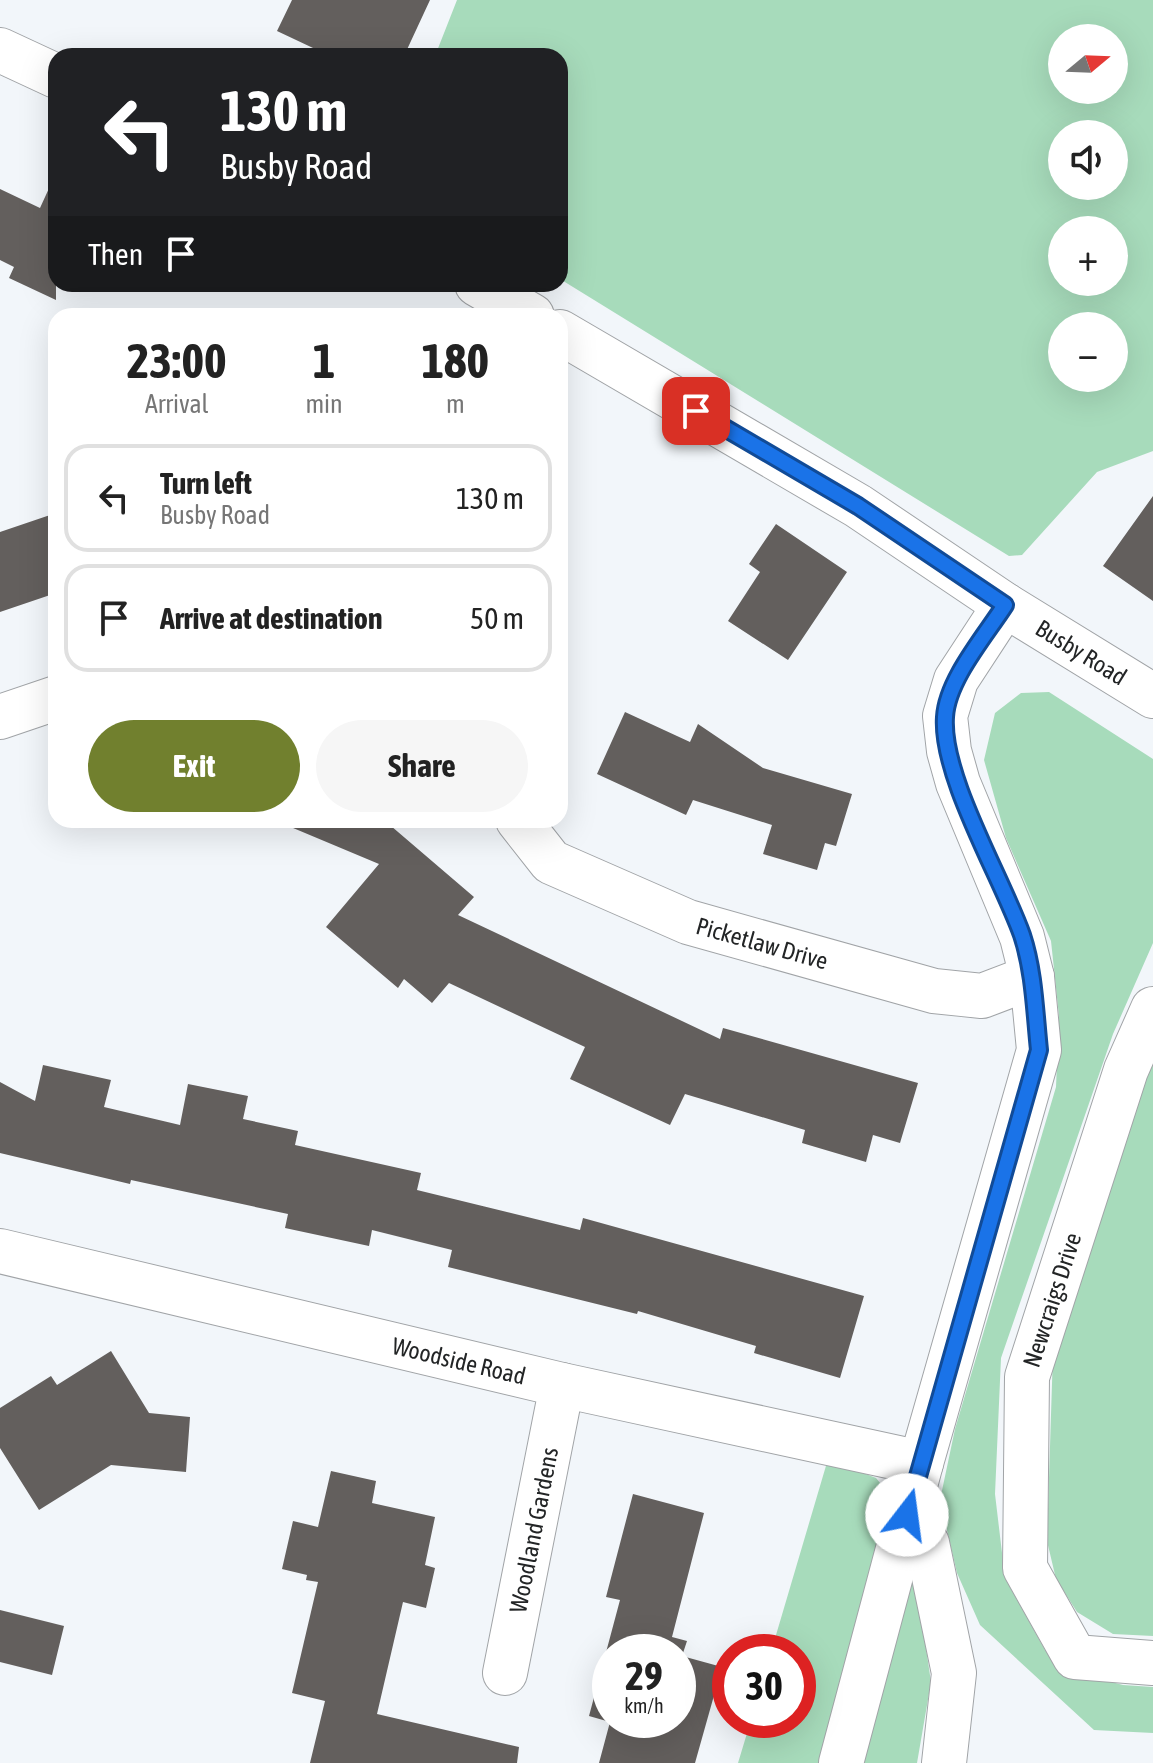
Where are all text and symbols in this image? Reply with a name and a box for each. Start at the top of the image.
north arrow [1048,24,1128,104]
map controls [1048,24,1128,392]
text: 130 m [220,79,347,143]
icon: left [88,80,192,184]
button: sound [1048,120,1128,200]
text: Busby Road [220,145,372,187]
button: + [1048,216,1128,296]
icon: arrive [159,232,203,276]
text: Then [88,237,143,271]
button: − [1048,312,1128,392]
text: 23:00 [127,333,227,388]
text: 1 [313,333,335,388]
text: 180 [422,333,489,388]
pin [662,377,730,445]
text: Arrival [145,389,208,419]
text: min [305,389,343,419]
text: m [446,389,465,419]
icon: arrive [674,389,718,433]
text: Turn left [160,466,252,500]
icon: left [92,476,136,520]
text: 130 m [456,481,524,515]
text: Busby Road [160,500,270,530]
icon: arrive [92,596,136,640]
text: Arrive at destination [160,601,382,635]
text: 50 m [470,601,524,635]
street label: Busby Road [1031,614,1132,690]
button: Exit [88,720,300,812]
button: Share [316,720,528,812]
street label: Picketlaw Drive [693,912,831,974]
street label: Newcraigs Drive [1018,1229,1086,1371]
street label: Woodside Road [390,1332,528,1389]
street label: Woodland Gardens [504,1445,563,1615]
position arrow [865,1473,949,1557]
speed limit sign: 30 [712,1634,816,1738]
text: 29 [625,1653,663,1698]
text: km/h [624,1694,664,1717]

